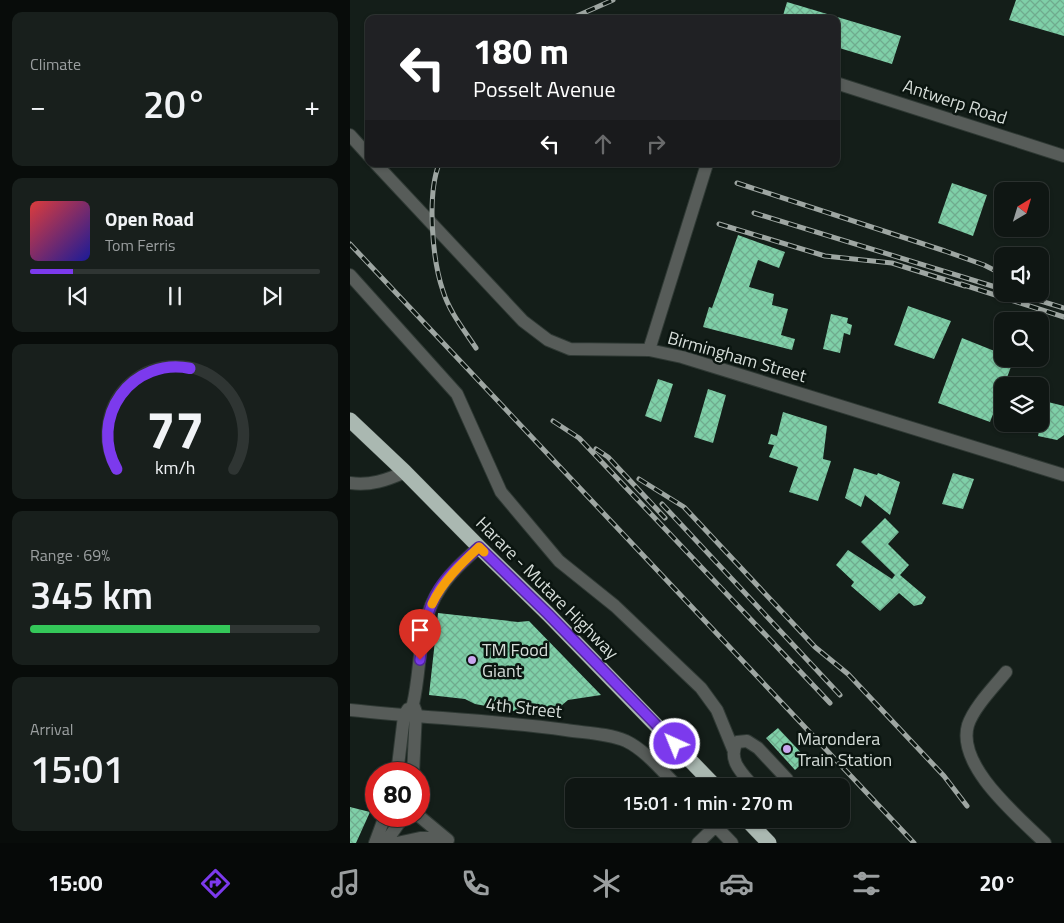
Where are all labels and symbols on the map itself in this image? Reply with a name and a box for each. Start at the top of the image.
street label: Antwerp Road [900,72,1011,131]
north arrow [994,182,1049,238]
street label: Birmingham Street [665,324,810,389]
street label: Harare - Mutare Highway [470,510,625,666]
pin [399,609,441,660]
place label: TM Food Giant [482,636,548,684]
marker: TM Food Giant [466,654,478,666]
street label: 4th Street [485,690,564,725]
position arrow [648,717,700,769]
place label: Marondera Train Station [797,725,892,773]
marker: Marondera Train Station [781,743,793,755]
speed limit sign: 80 [365,762,430,827]

